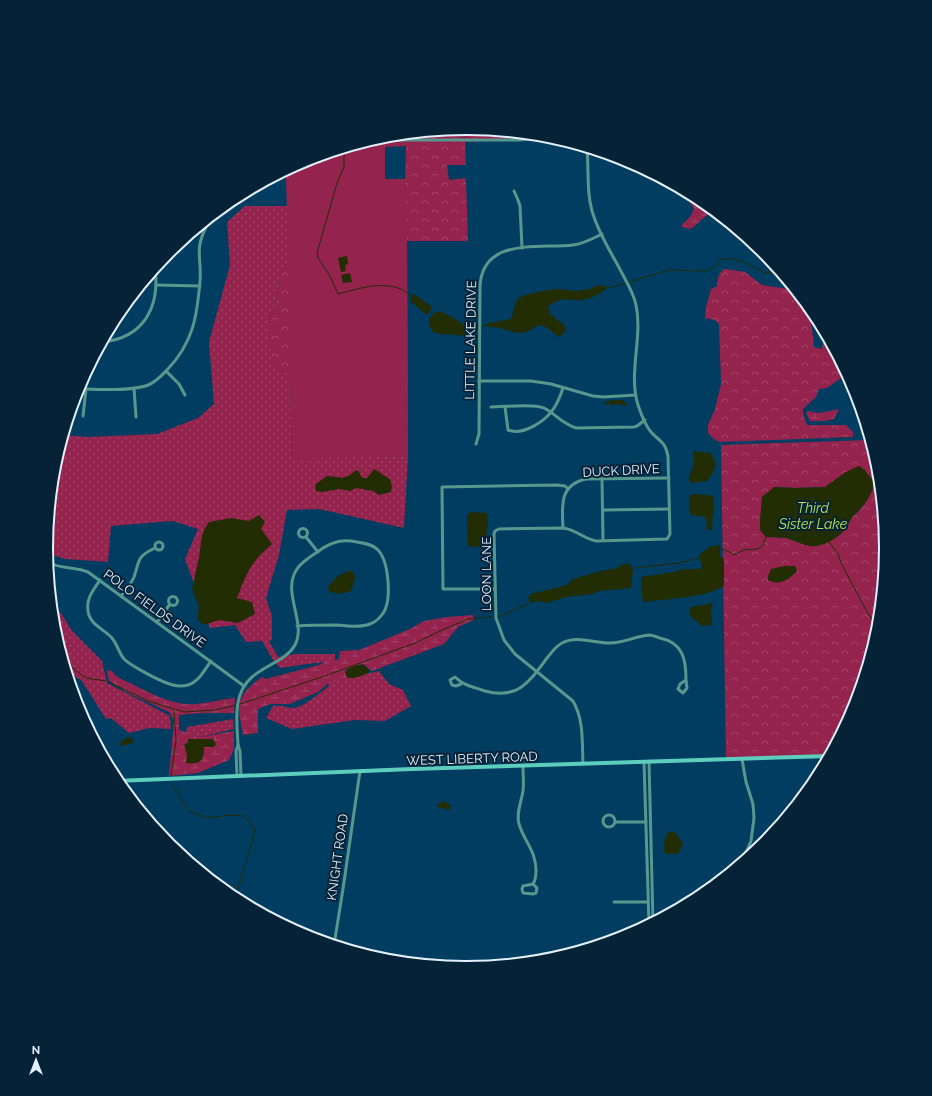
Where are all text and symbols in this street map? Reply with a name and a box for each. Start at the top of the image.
street label: LITTLE LAKE DRIVE [462,280,479,400]
street label: DUCK DRIVE [582,461,660,480]
water label: Third Sister Lake [778,500,848,532]
street label: LOON LANE [479,537,494,611]
street label: POLO FIELDS DRIVE [101,566,209,651]
street label: WEST LIBERTY ROAD [406,749,538,768]
street label: KNIGHT ROAD [324,813,351,901]
north arrow [16,1040,56,1080]
text: N [32,1044,40,1057]

